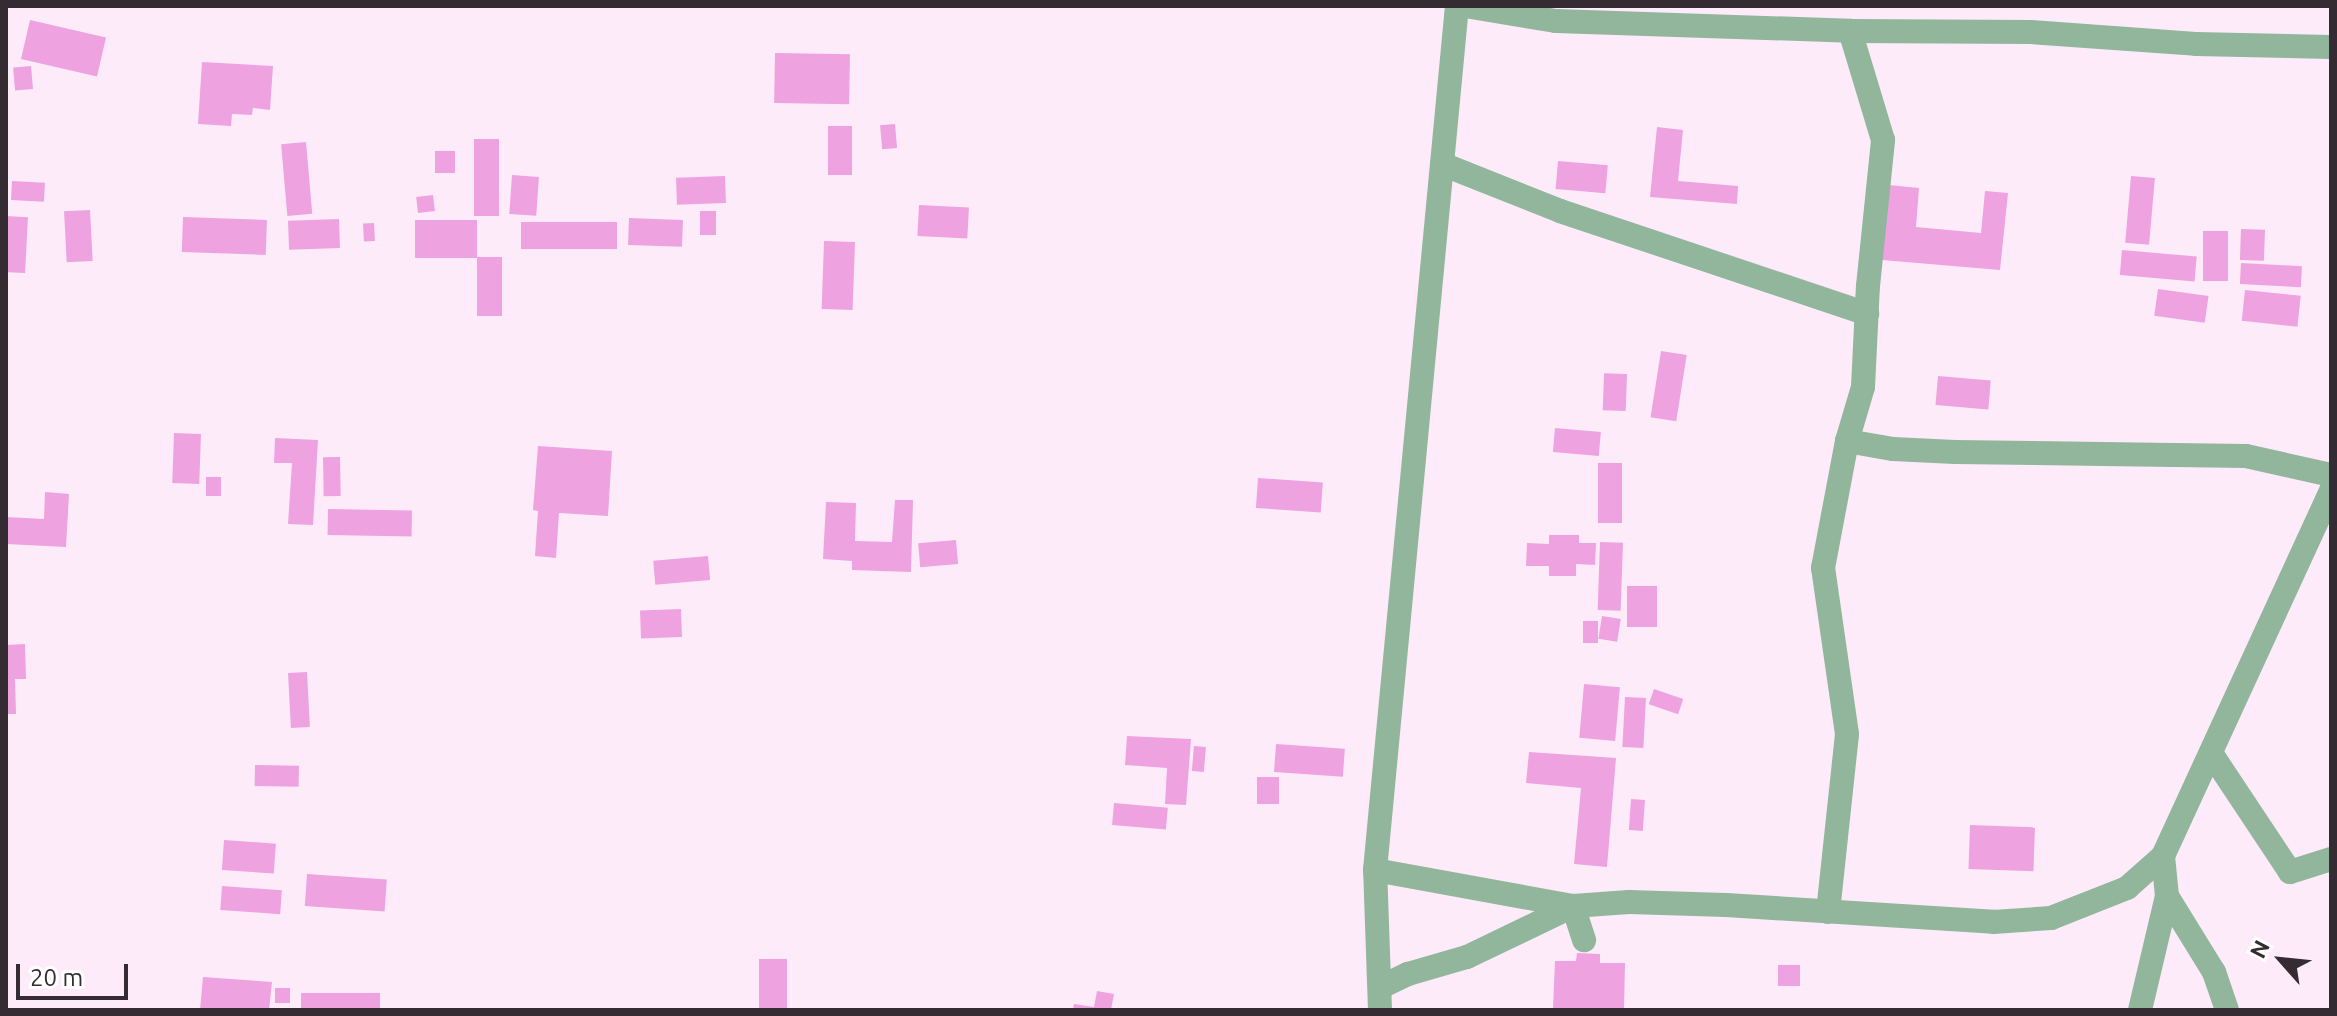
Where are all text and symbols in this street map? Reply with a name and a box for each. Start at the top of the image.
north arrow [2241,920,2321,1000]
text: N [2244,936,2274,962]
scale bar [20,948,132,998]
text: 20 m [30,964,83,991]

